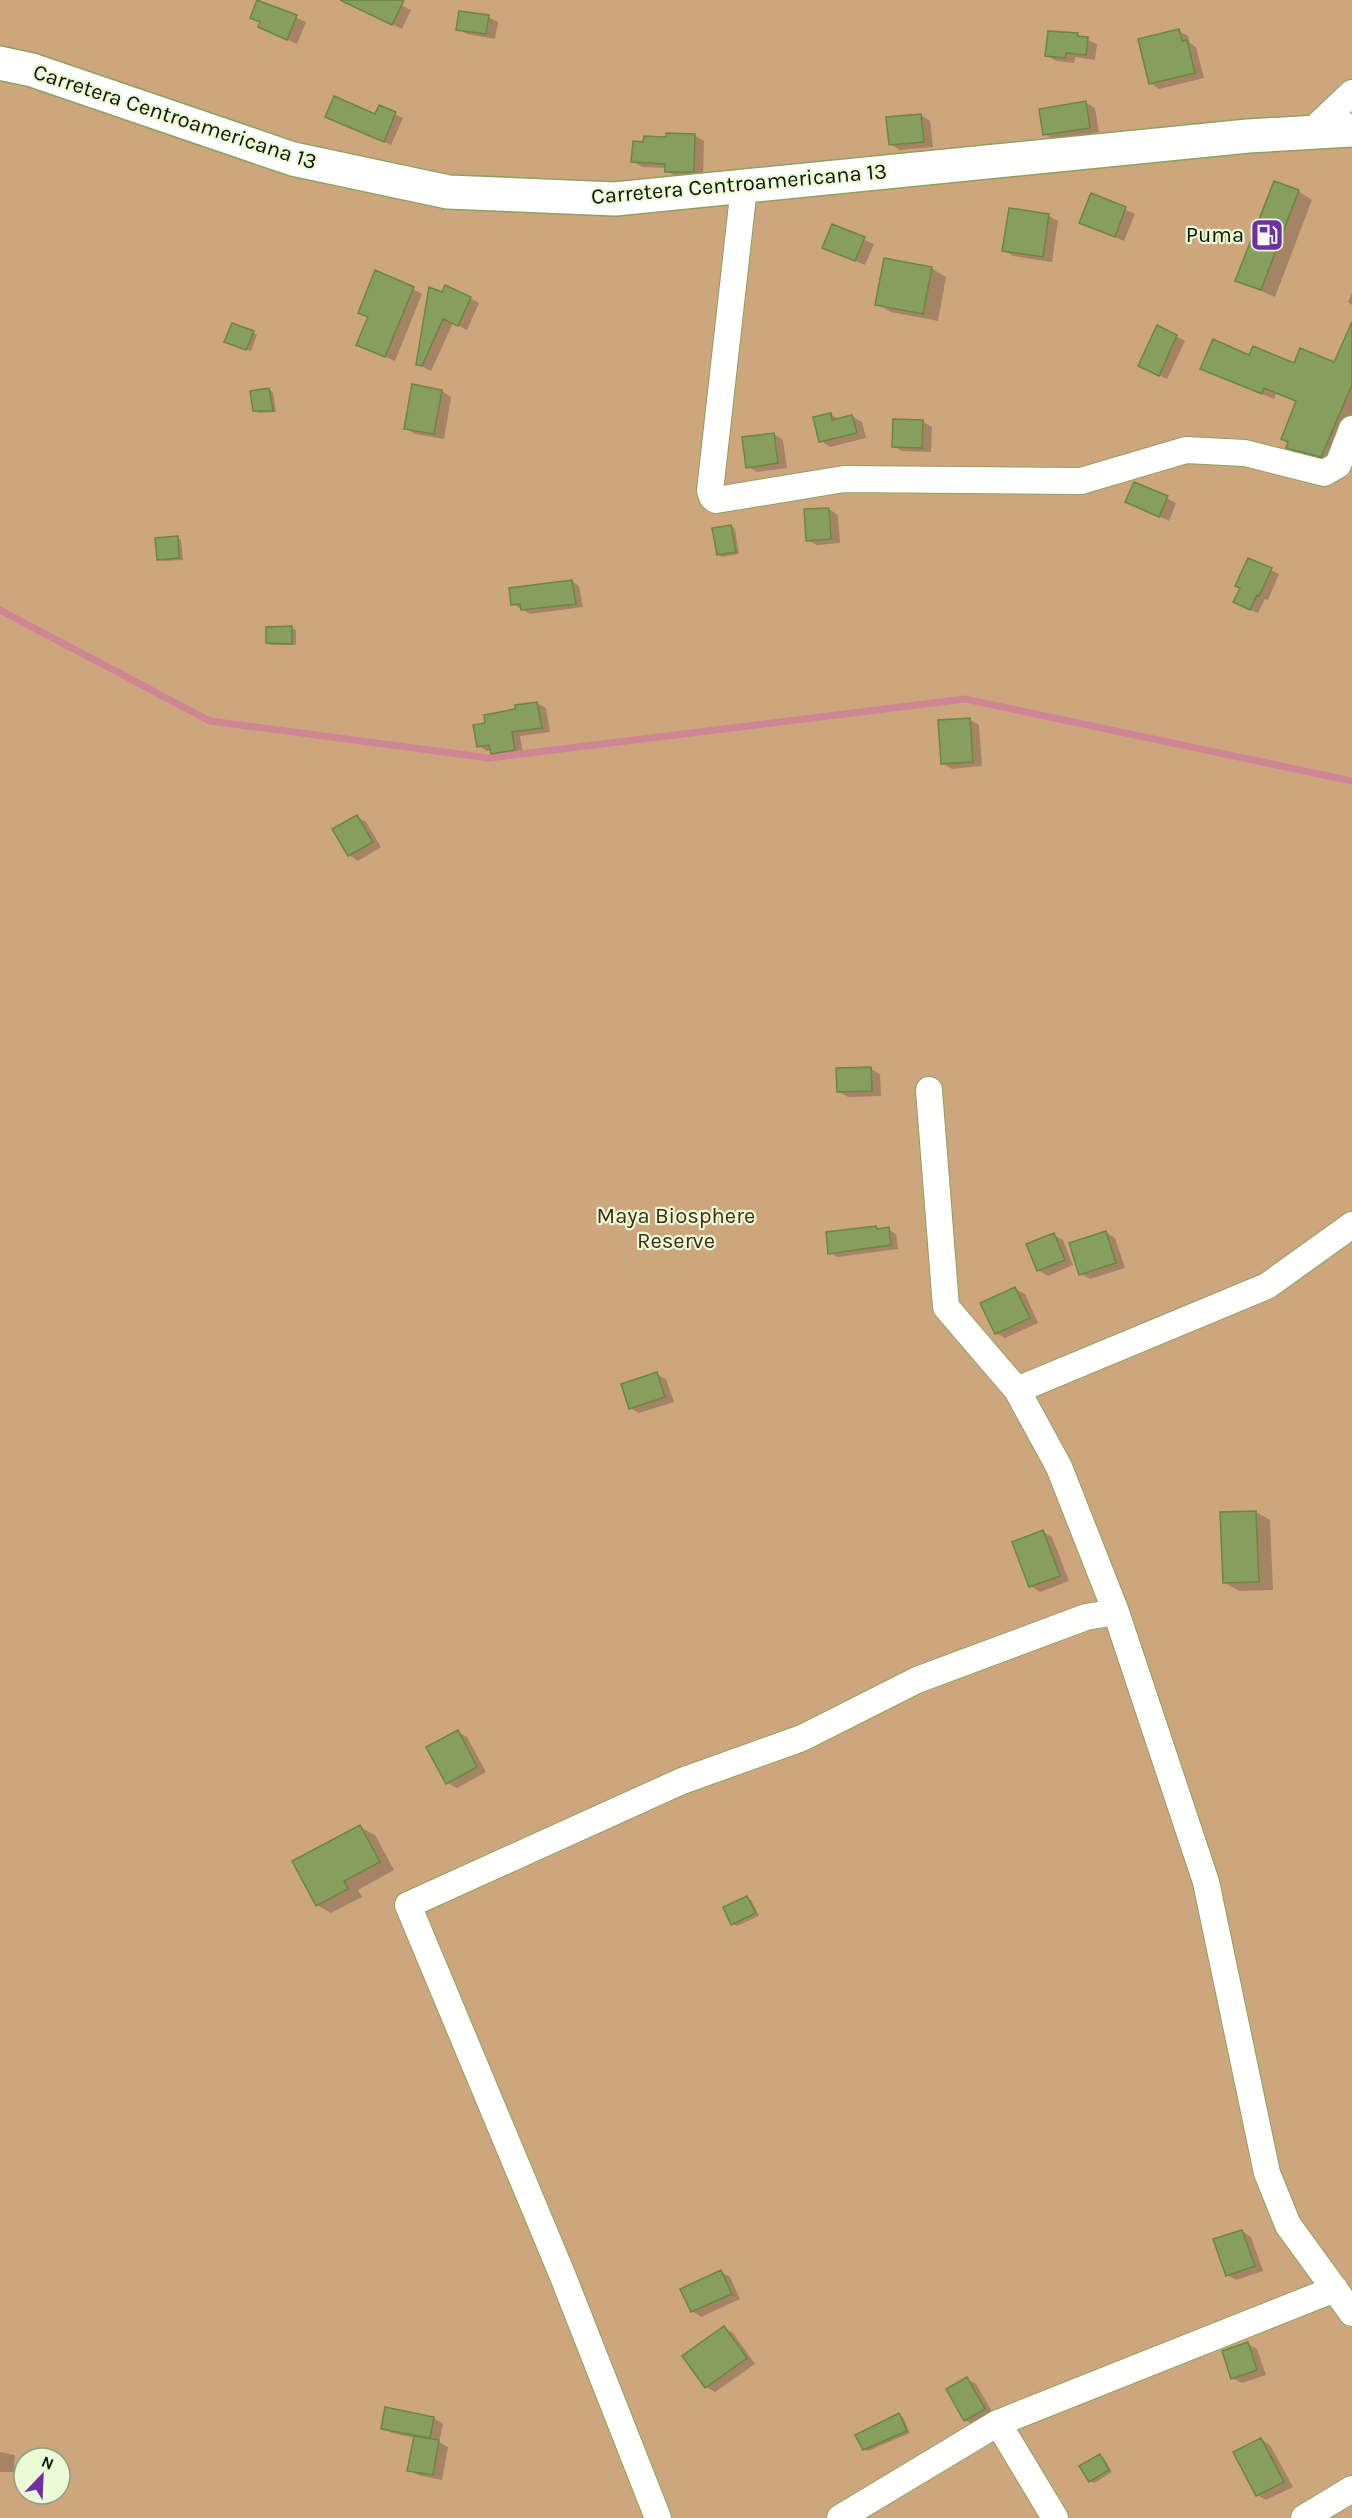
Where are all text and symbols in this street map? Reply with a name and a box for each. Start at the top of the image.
street label: Carretera Centroamericana 13 [30,59,320,175]
street label: Carretera Centroamericana 13 [590,158,888,210]
fuel station icon: Puma [1249,217,1285,253]
place label: Puma [1186,222,1244,248]
park label: Maya Biosphere Reserve [597,1203,755,1254]
north arrow [12,2446,72,2506]
text: N [39,2452,57,2474]

